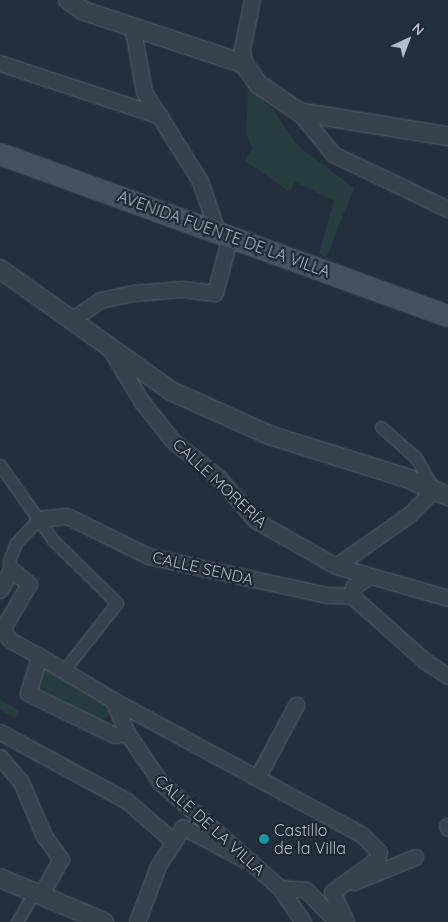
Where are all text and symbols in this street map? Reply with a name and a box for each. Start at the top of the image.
north arrow [383,15,433,65]
text: N [408,19,428,39]
street label: AVENIDA FUENTE DE LA VILLA [115,187,333,281]
street label: CALLE MORERÍA [169,434,271,532]
street label: CALLE SENDA [151,547,255,589]
street label: CALLE DE LA VILLA [151,771,269,879]
place label: Castillo de la Villa [274,820,346,858]
marker: Castillo de la Villa [258,833,270,845]

